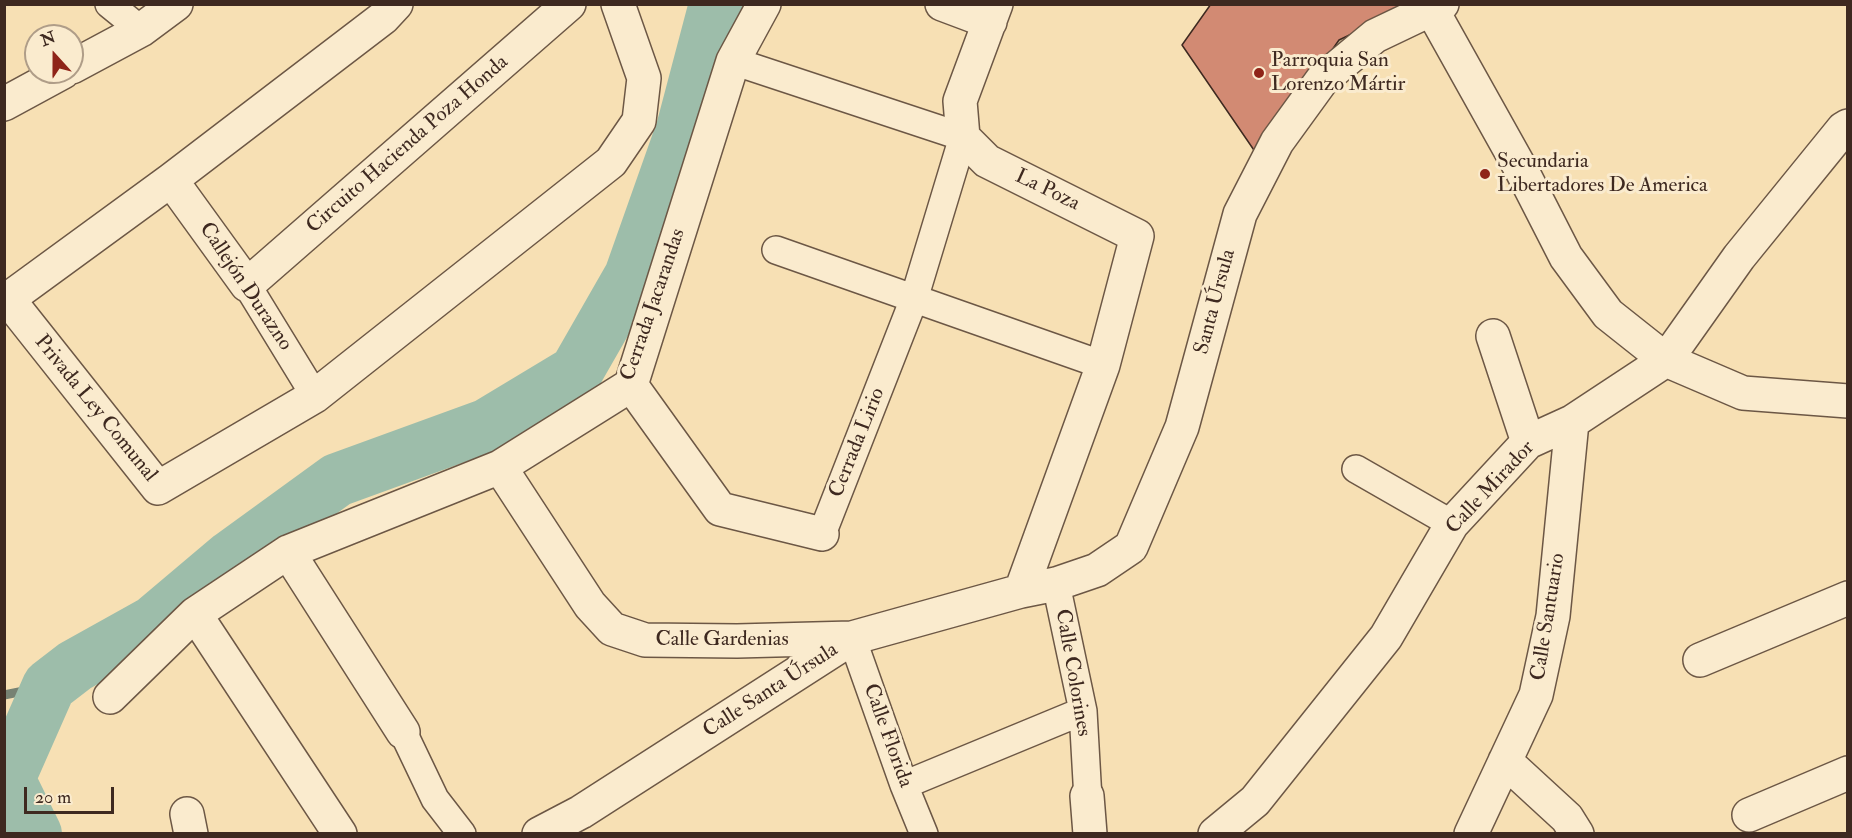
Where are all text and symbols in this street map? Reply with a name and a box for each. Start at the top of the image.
north arrow [24,24,84,84]
text: N [38,27,59,51]
place label: Parroquia San Lorenzo Mártir [1271,48,1405,98]
street label: Circuito Hacienda Poza Honda [302,50,514,240]
marker: Parroquia San Lorenzo Mártir [1252,66,1266,80]
place label: Secundaria Libertadores De America [1497,149,1708,199]
street label: La Poza [1011,165,1083,217]
marker: Secundaria Libertadores De America [1478,167,1492,181]
street label: Callejón Durazno [193,218,297,356]
street label: Cerrada Jacarandas [616,226,692,384]
street label: Santa Úrsula [1190,247,1242,357]
street label: Privada Ley Comunal [28,331,162,487]
street label: Cerrada Lirio [825,384,891,502]
street label: Calle Mirador [1441,436,1541,540]
street label: Calle Santuario [1527,552,1571,682]
street label: Calle Colorines [1048,607,1096,739]
street label: Calle Gardenias [655,627,789,653]
street label: Calle Santa Úrsula [699,638,843,744]
street label: Calle Florida [857,681,917,791]
scale bar [27,775,117,813]
text: 20 m [35,786,71,809]

